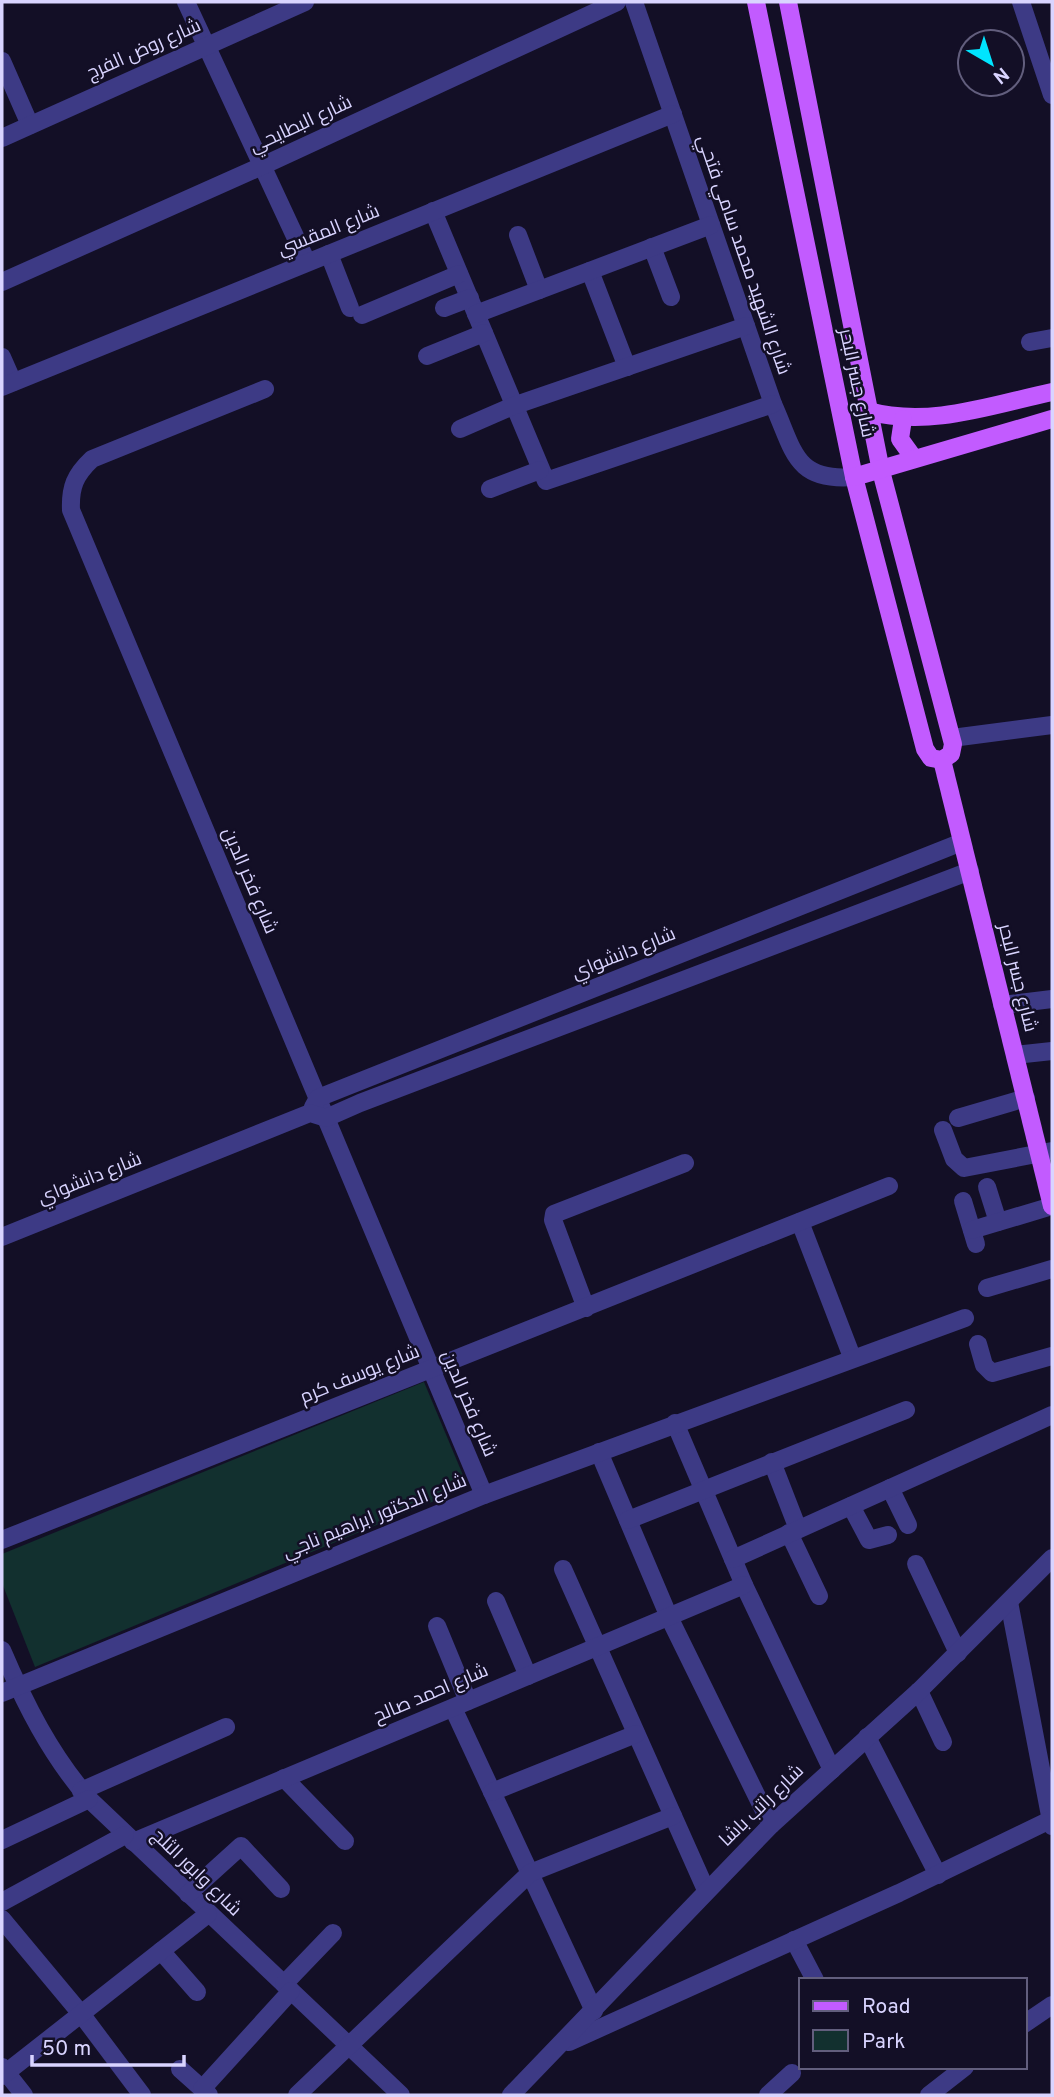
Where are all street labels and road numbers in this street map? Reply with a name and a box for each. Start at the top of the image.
street label: شارع روض الفرج [83,14,205,86]
street label: شارع البطايحي [246,91,357,160]
street label: شارع الشهيد محمد سامي فتحي [690,132,795,378]
street label: شارع المقسي [274,200,384,263]
street label: شارع جسر البحر [833,325,879,440]
street label: شارع فخر الدين [216,824,282,938]
street label: شارع جسر البحر [992,920,1042,1035]
street label: شارع دانشواي [568,922,680,987]
street label: شارع دانشواي [34,1147,146,1212]
street label: شارع يوسف كرم [297,1340,423,1410]
street label: شارع فخر الدين [435,1347,501,1461]
street label: شارع الدكتور ابراهيم ناجي [279,1469,471,1566]
street label: شارع احمد صالح [370,1659,492,1729]
street label: شارع راتب باشا [715,1760,809,1852]
street label: شارع وابور الثلج [146,1824,246,1922]

